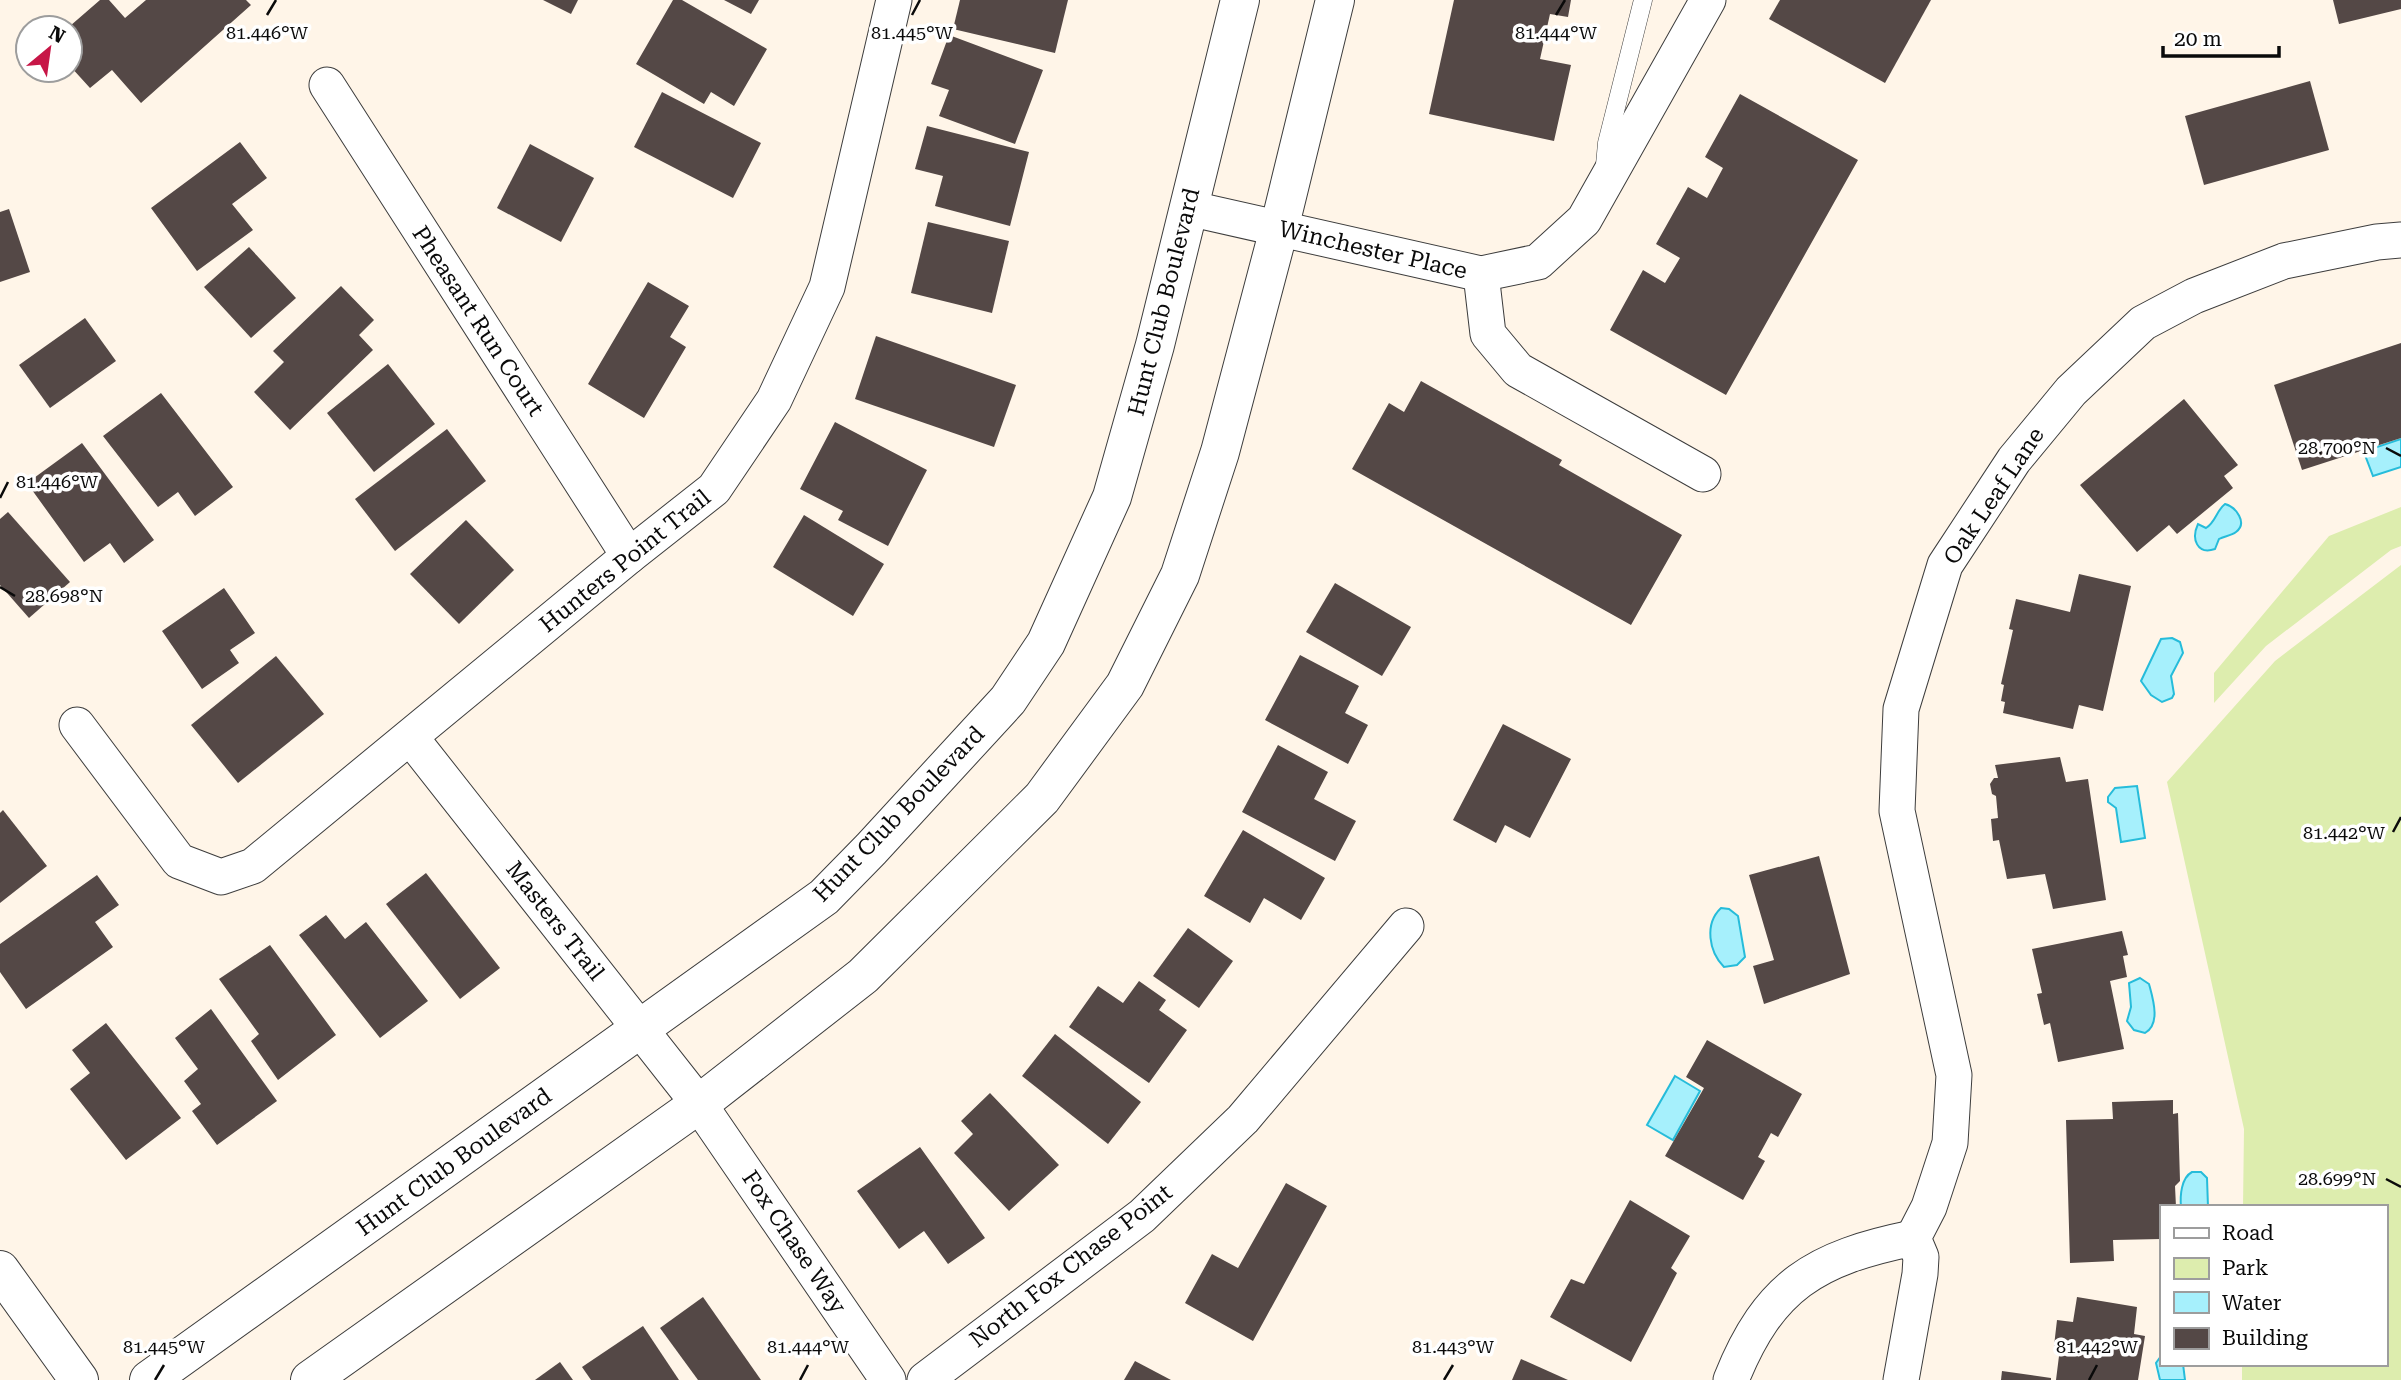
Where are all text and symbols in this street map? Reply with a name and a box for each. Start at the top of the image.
north arrow [14,14,84,84]
scale bar [2163,14,2278,58]
text: N [45,21,69,48]
text: 81.446°W [226,22,309,43]
text: 81.445°W [871,22,954,43]
text: 81.444°W [1515,22,1598,43]
text: 20 m [2174,27,2222,51]
street label: Hunt Club Boulevard [1123,185,1205,419]
street label: Winchester Place [1276,215,1470,285]
street label: Pheasant Run Court [407,221,550,421]
street label: Oak Leaf Lane [1938,422,2050,570]
text: 28.700°N [2298,437,2376,458]
text: 81.446°W [16,471,99,492]
street label: Hunters Point Trail [534,484,716,638]
text: 28.698°N [25,585,103,606]
street label: Hunt Club Boulevard [808,720,990,908]
text: 81.442°W [2303,822,2386,843]
street label: Masters Trail [500,856,610,986]
street label: Hunt Club Boulevard [351,1082,557,1242]
street label: Fox Chase Way [736,1165,852,1319]
text: 28.699°N [2298,1168,2376,1189]
street label: North Fox Chase Point [965,1178,1178,1353]
legend [2160,1205,2387,1366]
text: Road [2222,1221,2274,1245]
text: Park [2222,1256,2268,1280]
text: Water [2222,1291,2282,1315]
text: Building [2222,1326,2308,1350]
text: 81.445°W [123,1336,206,1357]
text: 81.444°W [767,1336,850,1357]
text: 81.443°W [1412,1336,1495,1357]
text: 81.442°W [2056,1336,2139,1357]

